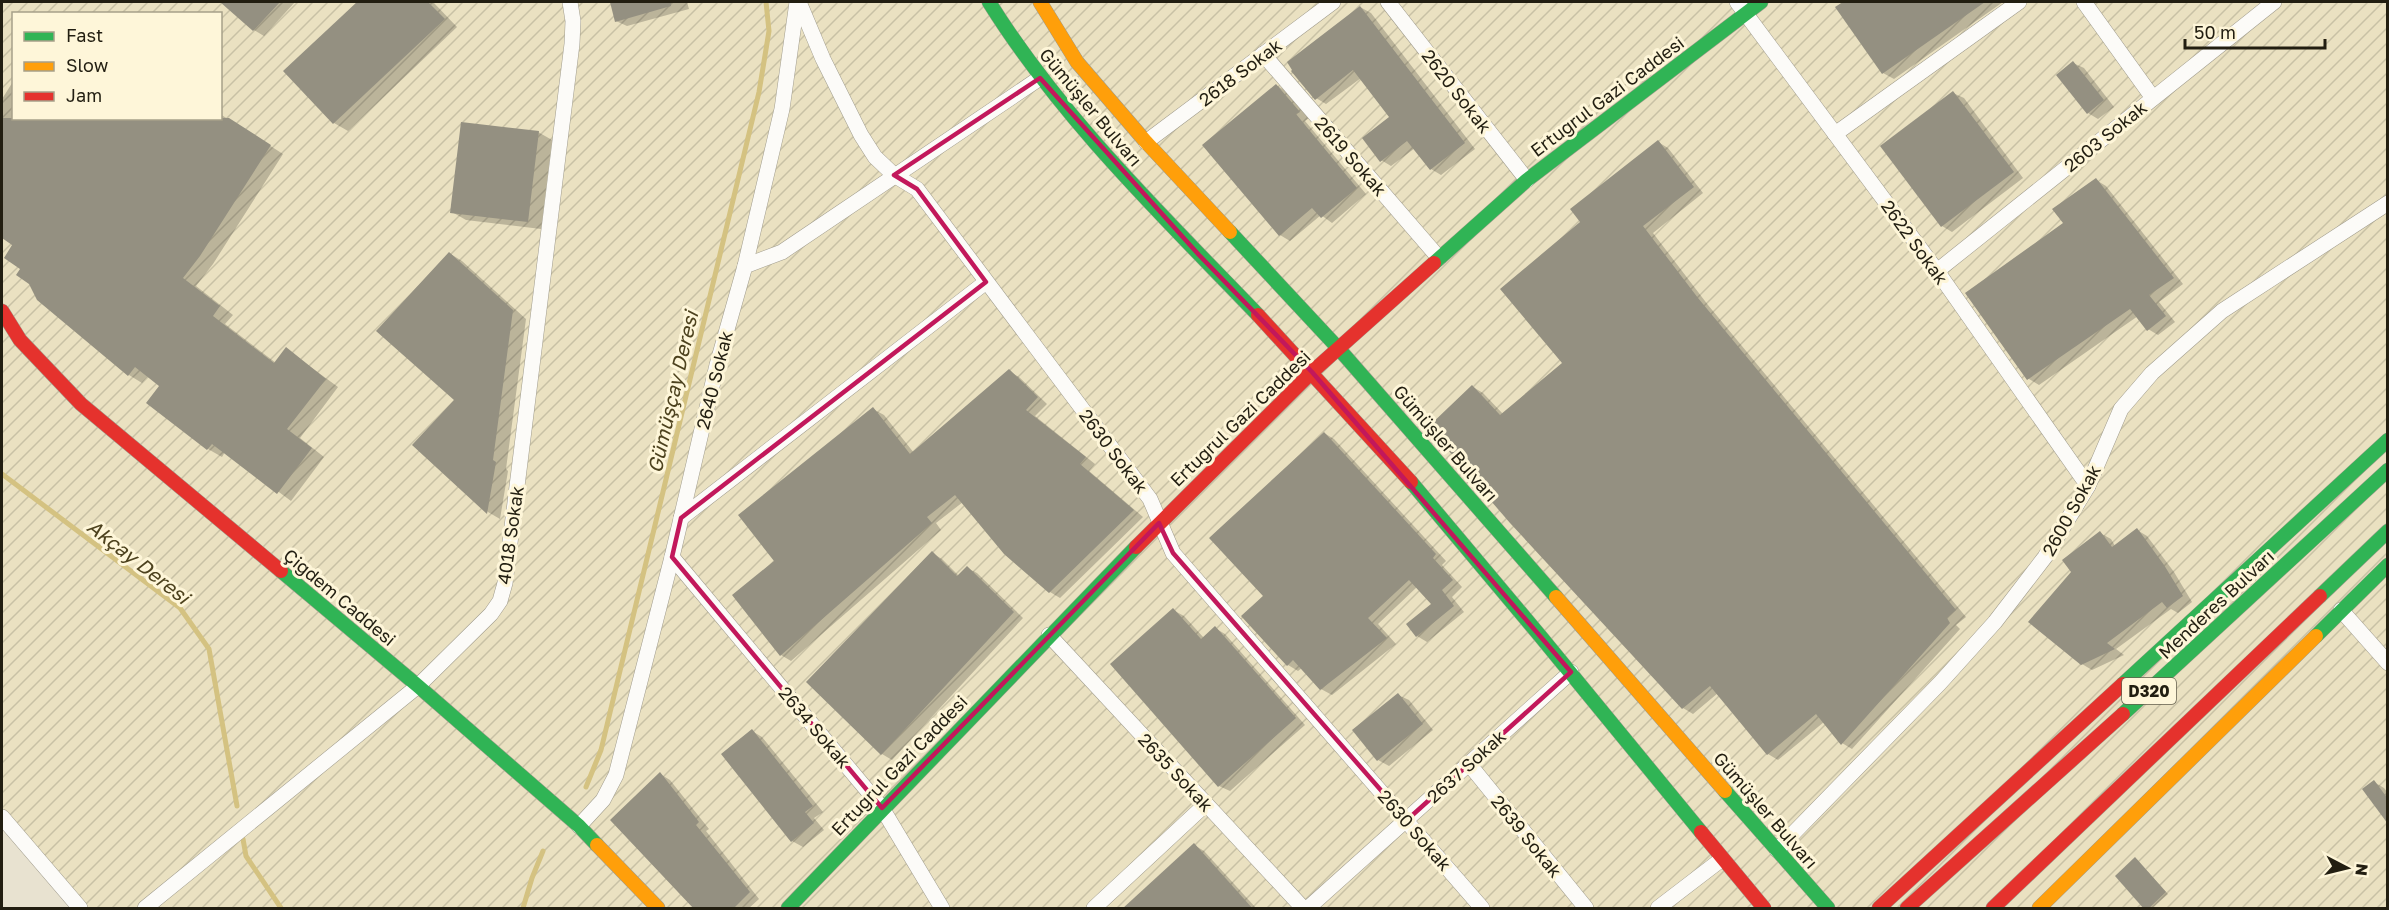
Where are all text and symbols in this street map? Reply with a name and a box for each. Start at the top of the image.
legend [12,12,222,120]
scale bar [2185,12,2324,50]
text: 50 m [2194,21,2236,43]
text: Fast [66,24,103,46]
street label: Ertuğrul Gazi Caddesi [1526,31,1688,161]
street label: 2618 Sokak [1194,34,1286,110]
street label: Gümüşler Bulvarı [1035,43,1147,171]
street label: 2620 Sokak [1418,45,1496,137]
text: Slow [66,54,109,76]
text: Jam [66,84,102,106]
street label: 2603 Sokak [2059,96,2151,176]
street label: 2619 Sokak [1311,112,1391,200]
street label: 2622 Sokak [1877,195,1953,289]
water label: Gümüşçay Deresi [642,306,704,475]
street label: 2640 Sokak [691,329,737,431]
street label: Ertuğrul Gazi Caddesi [1165,345,1315,491]
street label: Gümüşler Bulvarı [1389,380,1503,506]
street label: 2630 Sokak [1075,404,1153,498]
street label: 2600 Sokak [2037,461,2105,559]
street label: 4018 Sokak [492,484,528,586]
water label: Akçay Deresi [83,514,197,611]
street label: Çiğdem Caddesi [280,544,400,650]
street label: Menderes Bulvarı [2154,545,2278,663]
road number: D320 [2122,678,2176,704]
street label: 2634 Sokak [774,682,856,772]
street label: Ertuğrul Gazi Caddesi [826,690,972,840]
street label: 2637 Sokak [1422,725,1510,807]
street label: 2635 Sokak [1134,728,1218,816]
street label: Gümüşler Bulvarı [1709,747,1823,873]
street label: 2630 Sokak [1374,785,1456,875]
street label: 2639 Sokak [1487,790,1567,882]
north arrow [2317,838,2377,898]
text: N [2351,863,2373,877]

